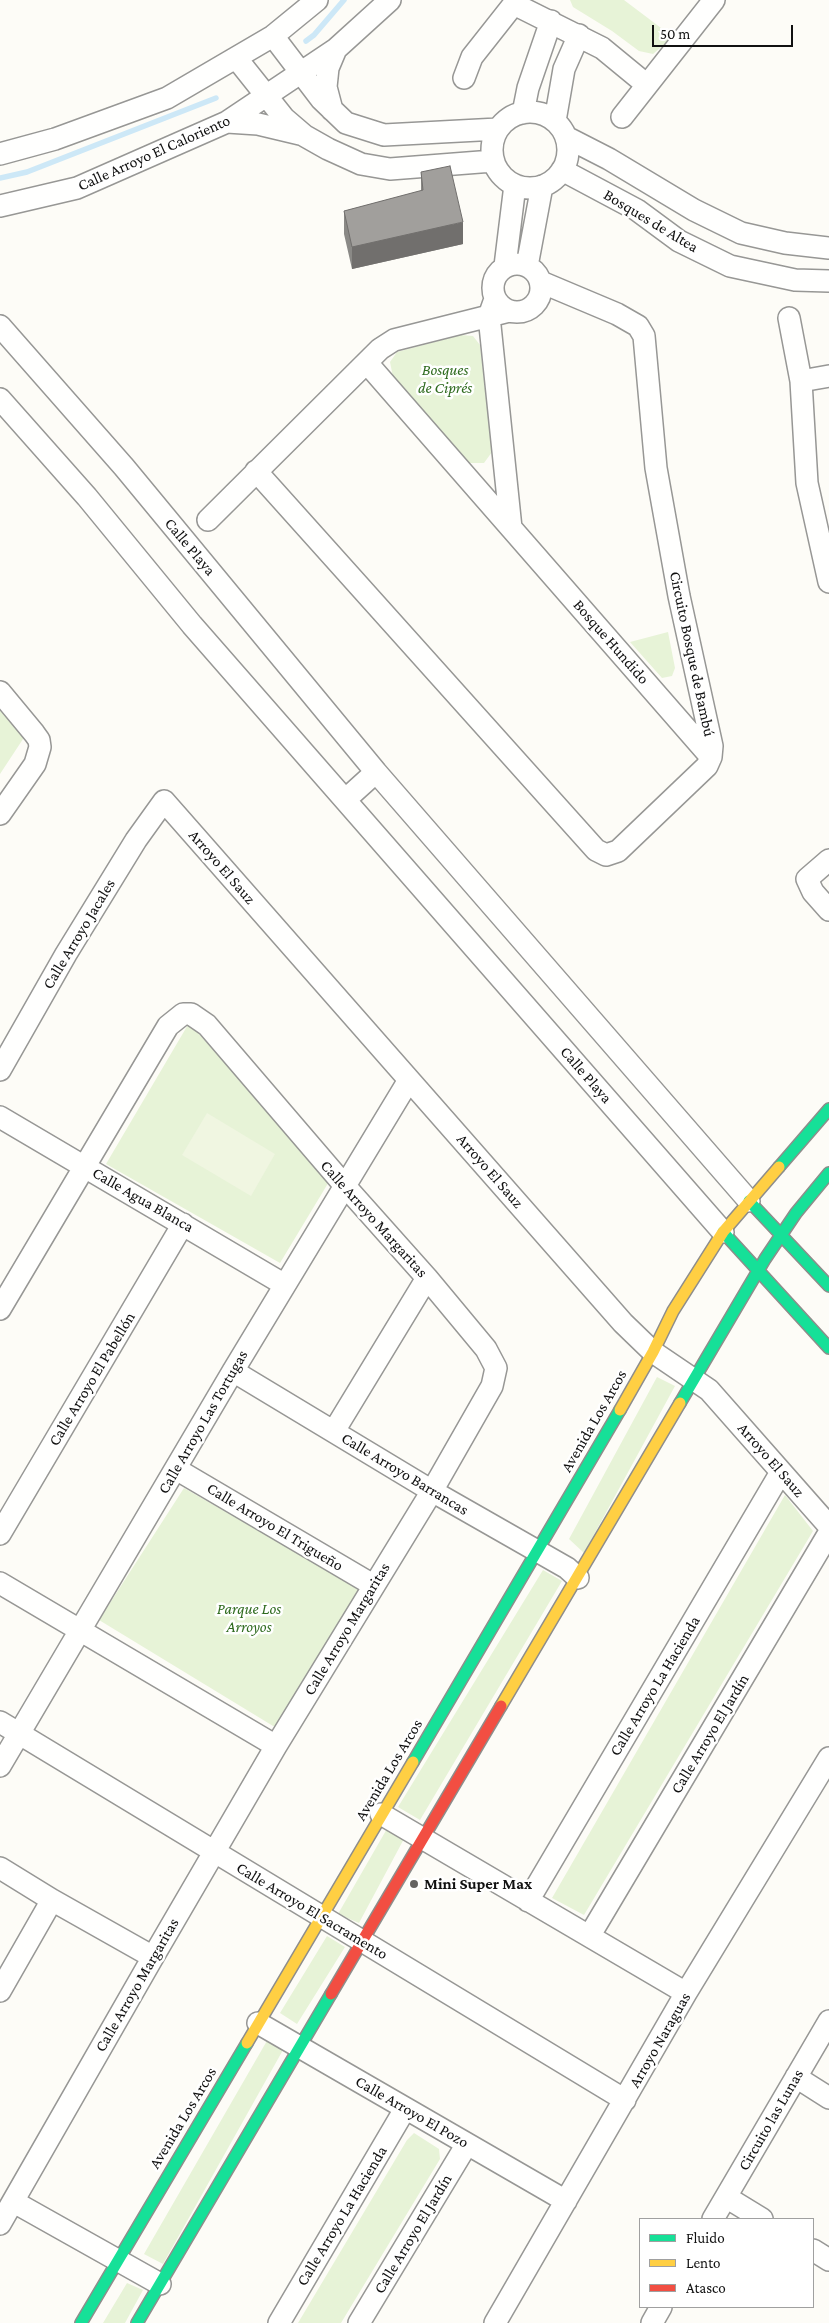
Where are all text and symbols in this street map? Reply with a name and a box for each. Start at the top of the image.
scale bar [654,15,795,47]
text: 50 m [660,26,690,42]
street label: Calle Arroyo El Caloriento [75,111,233,195]
street label: Bosques de Altea [600,185,702,257]
park label: Bosques de Ciprés [418,360,472,398]
street label: Calle Playa [160,514,220,580]
street label: Circuito Bosque de Bambú [665,570,719,738]
street label: Bosque Hundido [569,596,653,688]
street label: Arroyo El Sauz [184,826,260,908]
street label: Calle Arroyo Jacales [39,875,119,993]
street label: Calle Playa [556,1042,616,1108]
street label: Arroyo El Sauz [452,1130,528,1212]
street label: Calle Arroyo Margaritas [316,1156,432,1282]
street label: Calle Agua Blanca [89,1163,197,1237]
street label: Calle Arroyo El Pabellón [44,1309,140,1449]
street label: Calle Arroyo Las Tortugas [154,1347,252,1497]
street label: Avenida Los Arcos [557,1366,631,1476]
street label: Arroyo El Sauz [733,1419,809,1501]
street label: Calle Arroyo Barrancas [338,1428,472,1520]
street label: Calle Arroyo El Trigueño [203,1479,347,1575]
street label: Calle Arroyo Margaritas [300,1559,394,1699]
park label: Parque Los Arroyos [217,1599,281,1637]
street label: Calle Arroyo La Hacienda [606,1612,704,1760]
street label: Calle Arroyo El Jardín [667,1671,753,1797]
street label: Avenida Los Arcos [351,1716,427,1824]
street label: Calle Arroyo El Sacramento [233,1858,391,1964]
place label: Mini Super Max [424,1874,532,1894]
marker: Mini Super Max [408,1878,420,1890]
street label: Calle Arroyo Margaritas [91,1915,183,2055]
street label: Arroyo Naraguas [625,1989,695,2091]
street label: Avenida Los Arcos [145,2064,221,2172]
street label: Circuito las Lunas [734,2066,808,2174]
street label: Calle Arroyo El Pozo [352,2072,472,2152]
street label: Calle Arroyo La Hacienda [293,2142,391,2290]
street label: Calle Arroyo El Jardín [370,2171,456,2297]
legend [639,2218,814,2308]
text: Fluido [686,2230,725,2246]
text: Lento [686,2255,720,2271]
text: Atasco [686,2280,726,2296]

